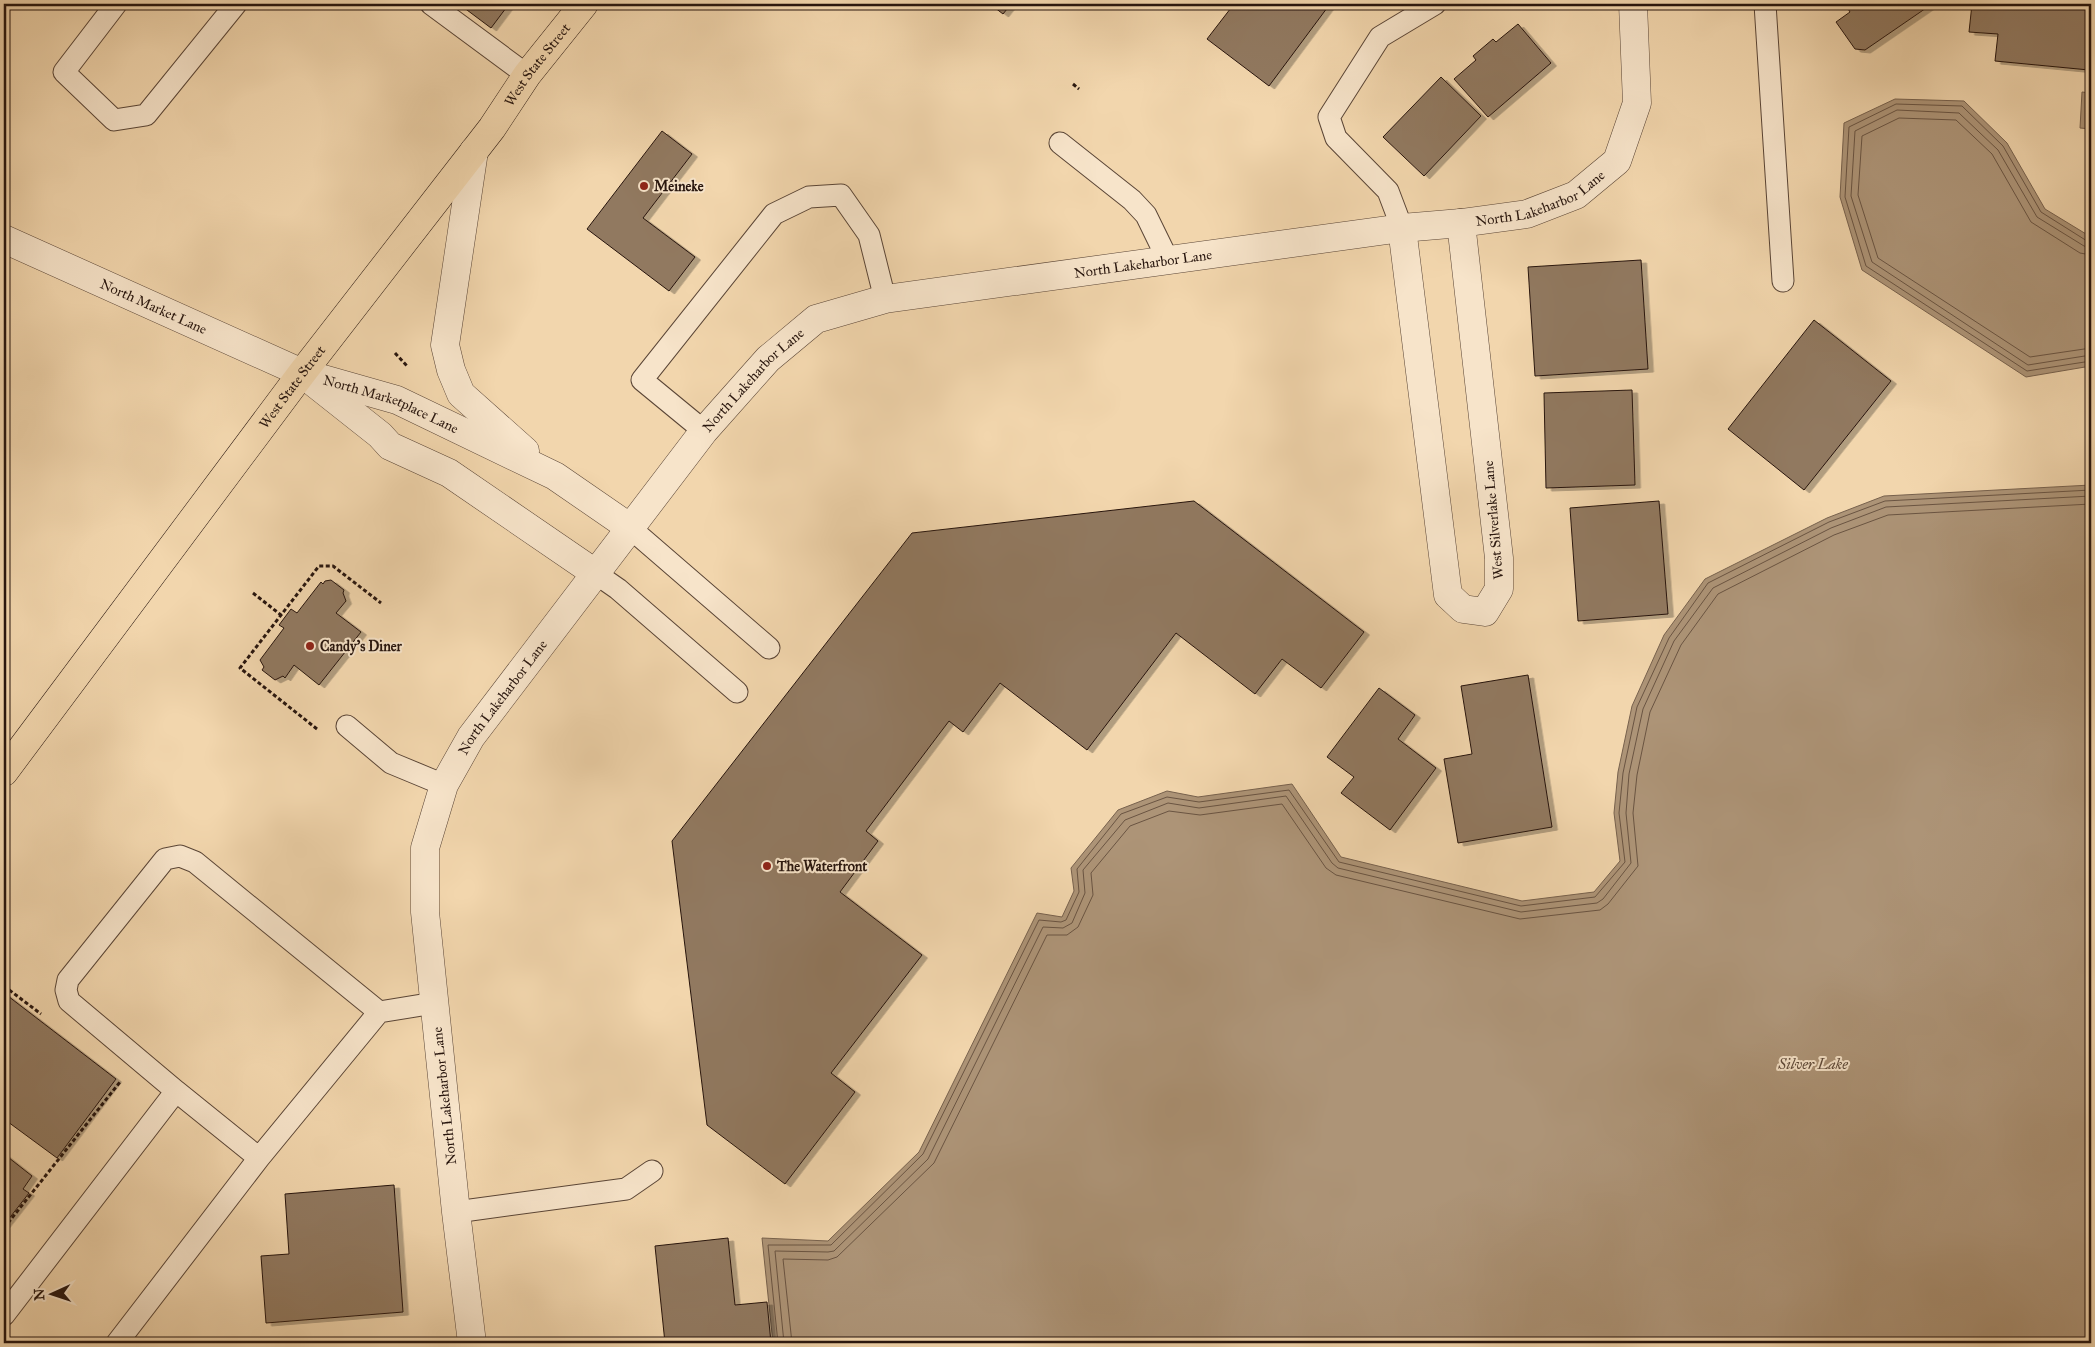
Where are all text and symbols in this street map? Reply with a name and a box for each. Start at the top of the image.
street label: West State Street [501,20,574,109]
street label: North Lakeharbor Lane [1474,167,1609,230]
place label: Meineke [654,178,704,195]
marker: Meineke [638,180,650,192]
street label: North Lakeharbor Lane [1073,246,1213,282]
street label: North Market Lane [97,275,210,338]
street label: North Lakeharbor Lane [699,324,808,436]
street label: West State Street [256,342,329,432]
street label: North Marketplace Lane [321,371,461,437]
street label: West Silverlake Lane [1480,460,1507,580]
street label: North Lakeharbor Lane [455,636,551,758]
place label: Candy's Diner [320,638,403,656]
marker: Candy's Diner [304,640,316,652]
place label: The Waterfront [776,858,867,875]
marker: The Waterfront [761,860,773,872]
street label: North Lakeharbor Lane [429,1026,460,1166]
water label: Silver Lake [1777,1055,1848,1073]
north arrow [28,1270,78,1320]
text: N [31,1288,48,1301]

